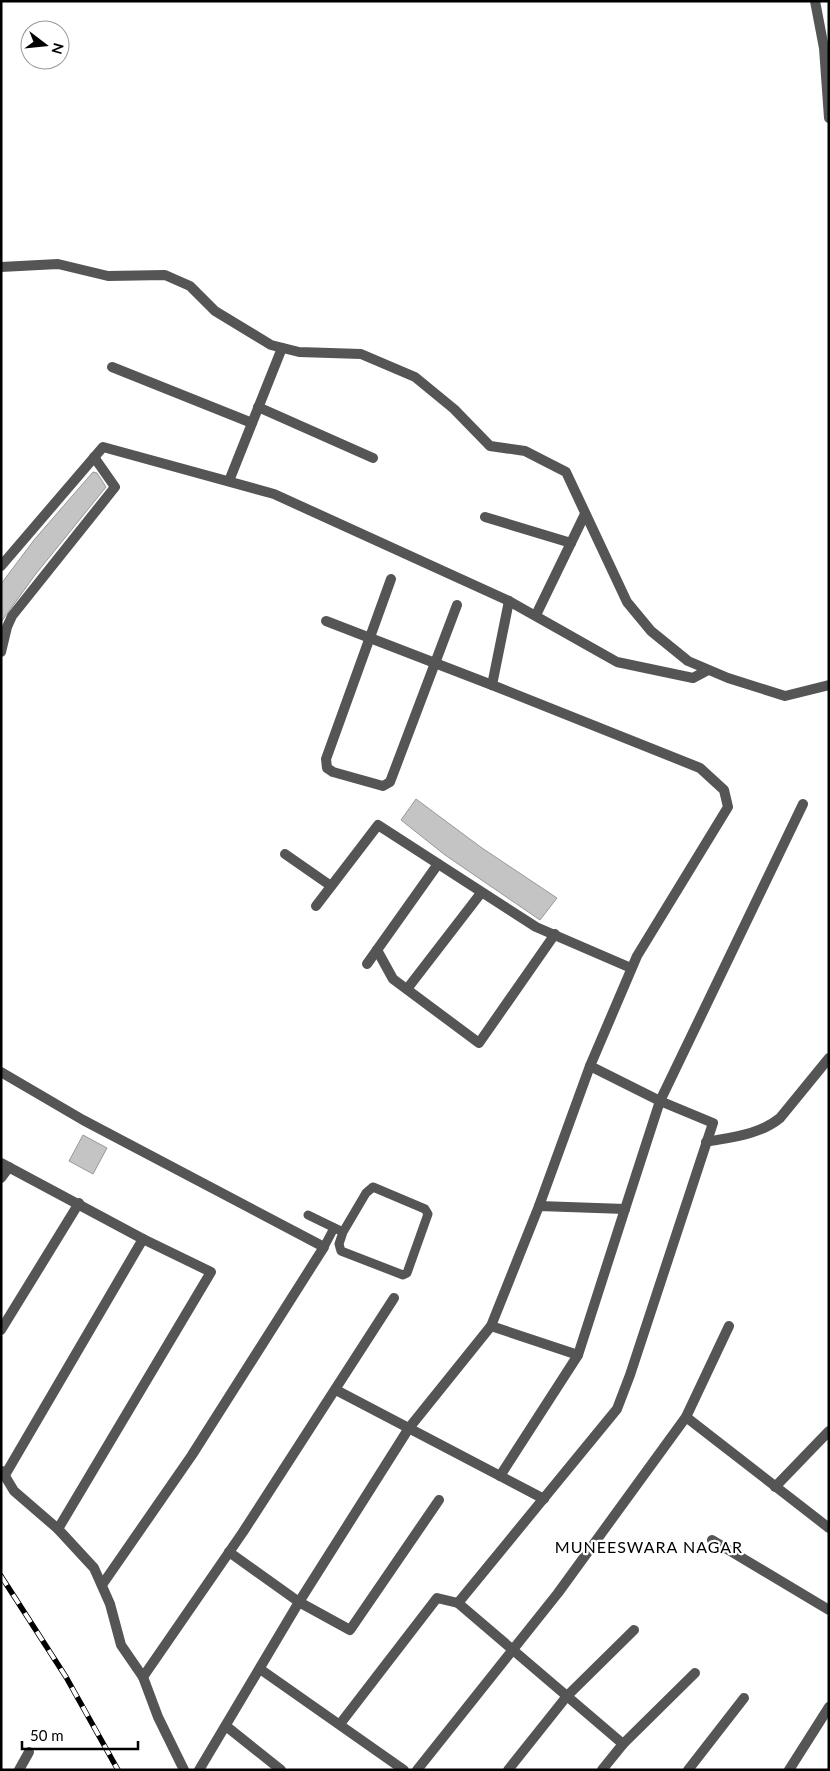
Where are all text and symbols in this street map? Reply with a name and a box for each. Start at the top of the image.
north arrow [20,20,70,70]
text: N [48,41,68,56]
district label: MUNEESWARA NAGAR [555,1537,743,1556]
scale bar [22,1718,139,1750]
text: 50 m [30,1726,64,1744]

